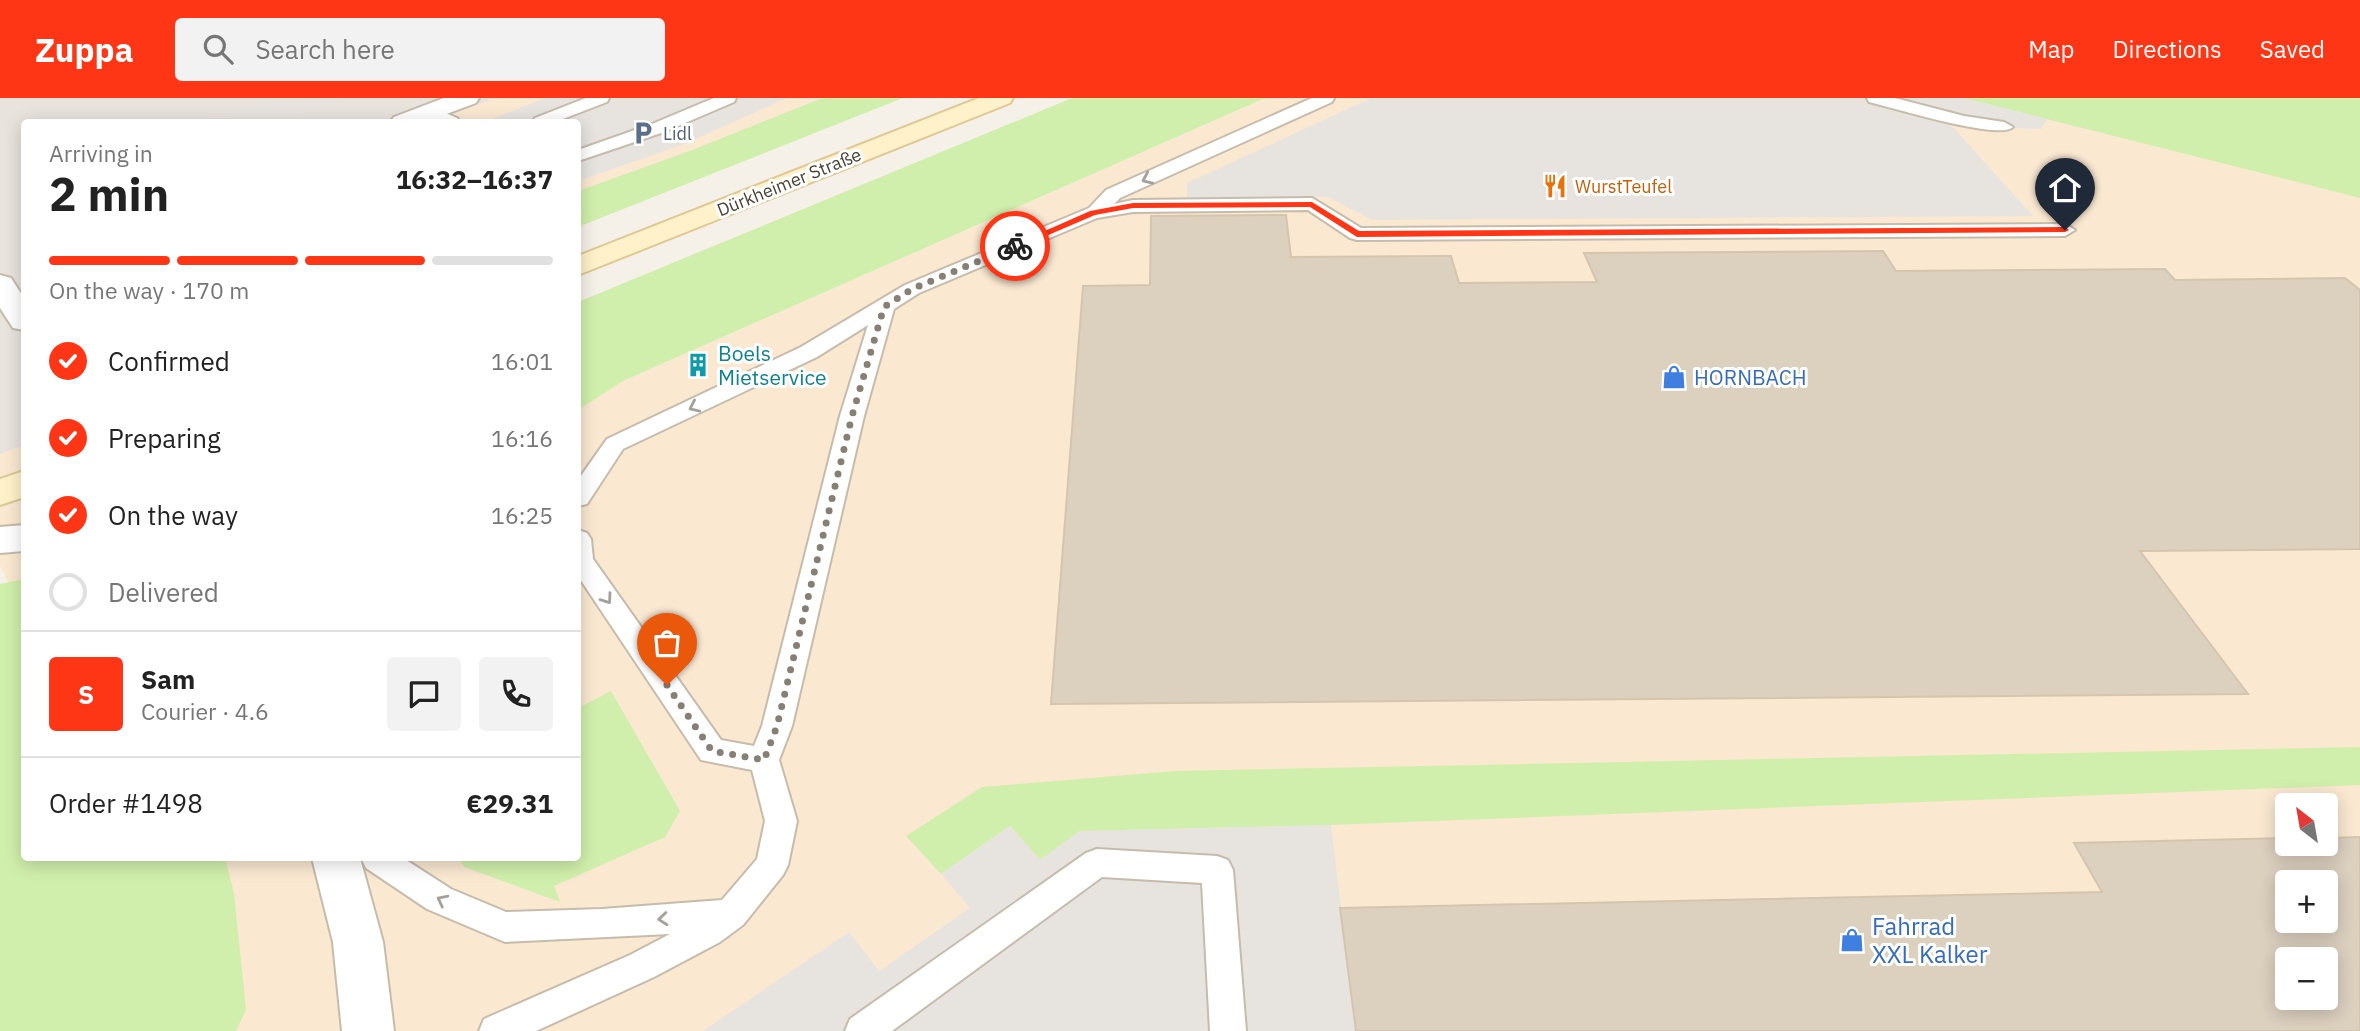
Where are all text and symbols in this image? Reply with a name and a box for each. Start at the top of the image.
search box [175,18,665,81]
text: Zuppa [35,28,133,71]
icon: search [199,30,237,68]
text: Search here [255,32,395,66]
text: Map [2028,33,2074,65]
text: Directions [2112,33,2222,65]
text: Saved [2260,33,2325,65]
parking icon: Lidl [629,119,657,147]
place label: Lidl [663,122,692,145]
text: Arriving in [49,138,153,168]
street label: Dürkheimer Straße [713,142,865,221]
pin [2035,158,2095,230]
text: 16:32–16:37 [396,162,553,196]
text: 2 min [49,164,169,224]
icon: home [2046,169,2084,207]
one-way arrow [1142,171,1154,185]
restaurant icon: WurstTeufel [1541,172,1569,200]
place label: WurstTeufel [1575,175,1672,198]
courier [980,211,1050,281]
icon: bike [996,227,1034,265]
text: On the way · 170 m [49,275,249,305]
place label: Boels Mietservice [718,339,826,391]
icon: check [49,342,87,380]
text: Confirmed [108,344,230,378]
text: 16:01 [491,346,553,376]
building icon: Boels Mietservice [684,351,712,379]
shop icon: HORNBACH [1660,363,1688,391]
place label: HORNBACH [1694,363,1807,391]
one-way arrow [689,398,701,412]
icon: check [49,419,87,457]
text: Preparing [108,421,221,455]
text: 16:16 [491,423,553,453]
icon: check [49,496,87,534]
text: On the way [108,498,238,532]
text: 16:25 [491,500,553,530]
text: Delivered [108,575,219,609]
one-way arrow [599,591,611,604]
pin [637,613,697,685]
icon: bag [648,624,686,662]
button: chat [387,657,461,731]
button: phone [479,657,553,731]
text: Sam [141,662,195,696]
text: S [78,677,94,711]
text: Courier · 4.6 [141,696,269,726]
text: Order #1498 [49,786,203,820]
text: €29.31 [466,786,553,820]
north arrow [2275,793,2338,856]
map controls [2275,793,2338,1010]
button: + [2275,870,2338,933]
one-way arrow [437,894,449,908]
place label: Fahrrad XXL Kalker [1872,910,1988,970]
one-way arrow [657,911,668,926]
shop icon: Fahrrad XXL Kalker [1838,926,1866,954]
button: − [2275,947,2338,1010]

